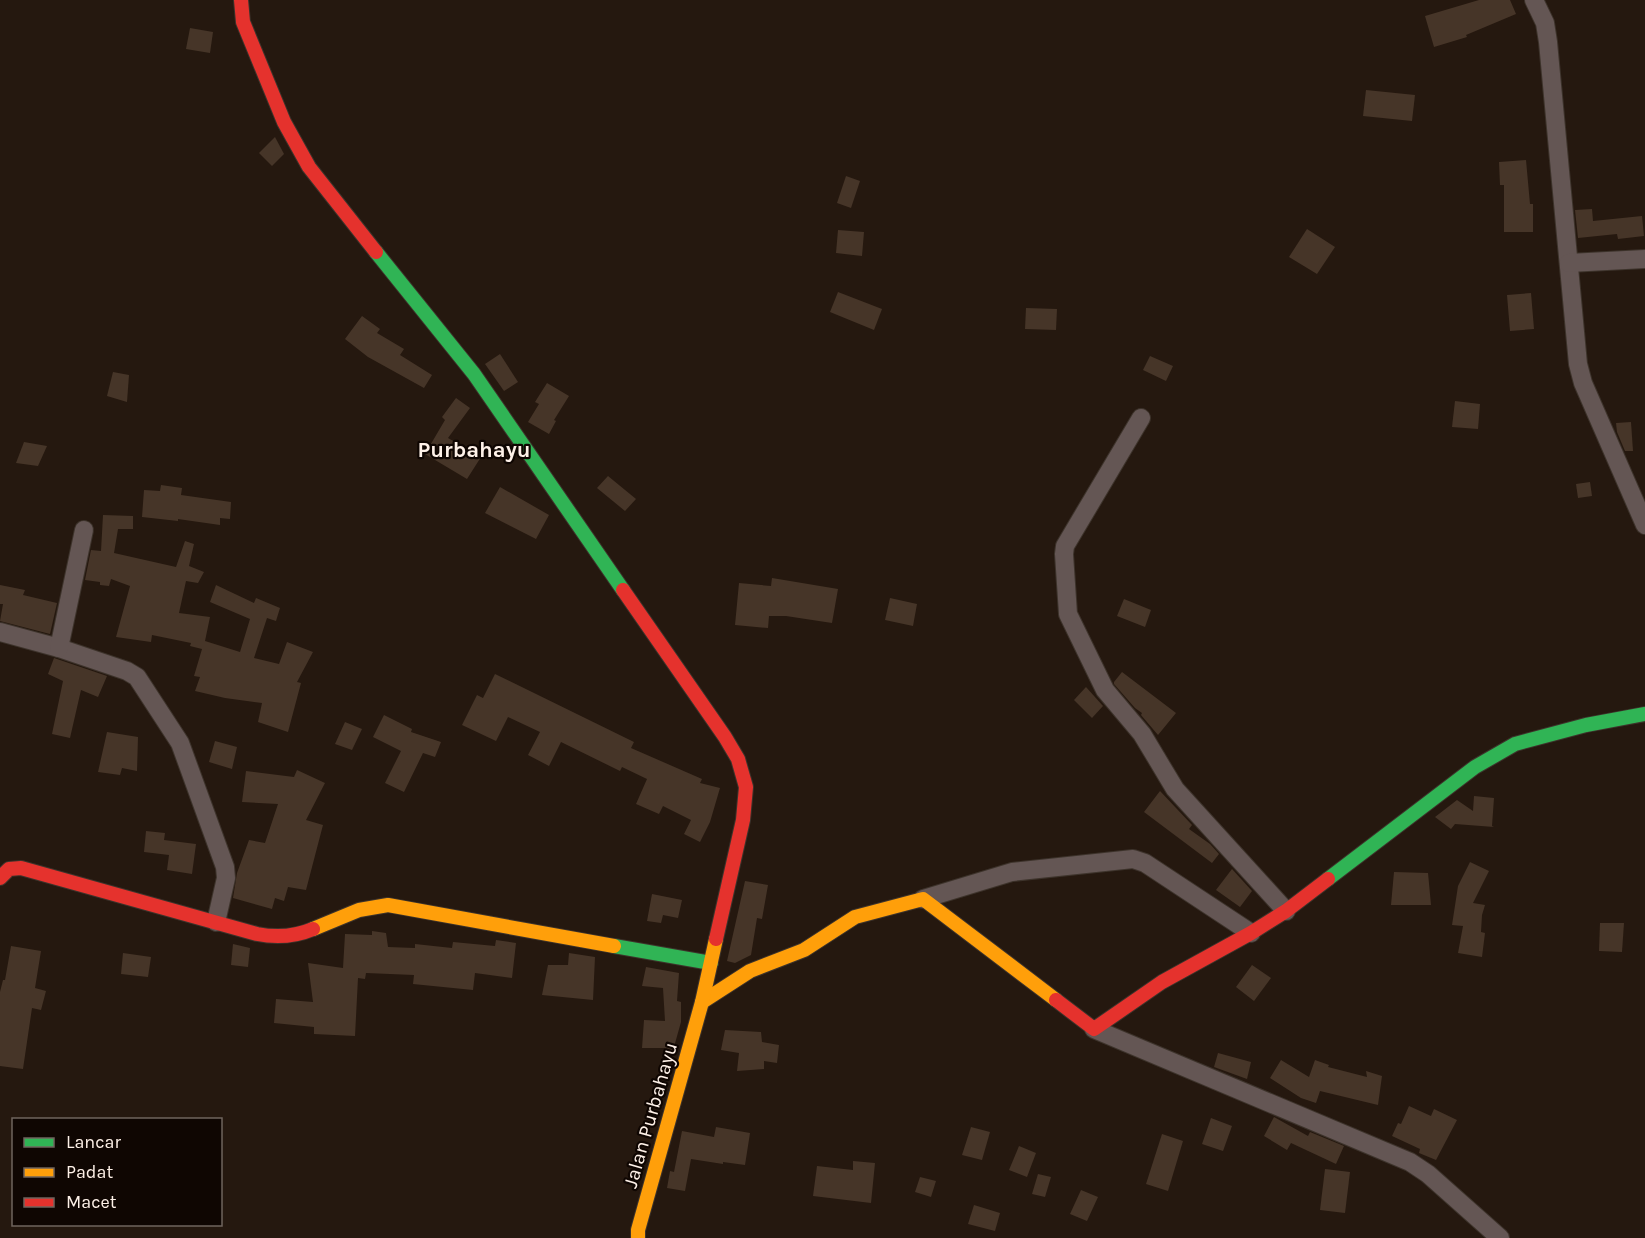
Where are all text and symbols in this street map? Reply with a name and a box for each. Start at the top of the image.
district label: Purbahayu [417,437,531,463]
street label: Jalan Purbahayu [619,1040,682,1191]
legend [12,1118,222,1226]
text: Lancar [66,1131,121,1153]
text: Padat [66,1161,113,1183]
text: Macet [66,1191,117,1213]

